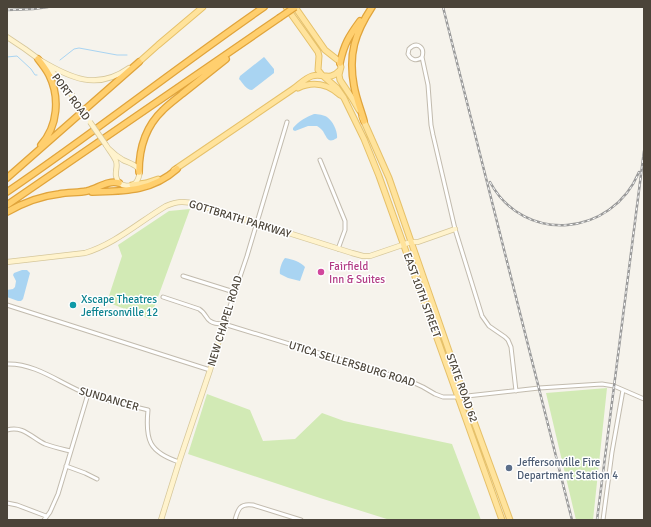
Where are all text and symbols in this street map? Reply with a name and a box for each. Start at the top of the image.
street label: PORT ROAD [49,71,93,123]
street label: GOTTBRATH PARKWAY [187,197,293,241]
street label: EAST 10TH STREET [401,251,444,340]
place label: Fairfield Inn & Suites [329,260,385,286]
marker: Fairfield Inn & Suites [316,267,326,277]
street label: NEW CHAPEL ROAD [205,274,245,368]
place label: Xscape Theatres Jeffersonville 12 [81,293,158,319]
marker: Xscape Theatres Jeffersonville 12 [68,300,78,310]
street label: UTICA SELLERSBURG ROAD [287,339,417,389]
street label: STATE ROAD 62 [444,352,481,424]
street label: SUNDANCER [78,384,141,414]
place label: Jeffersonville Fire Department Station 4 [517,456,618,482]
marker: Jeffersonville Fire Department Station 4 [504,463,514,473]

